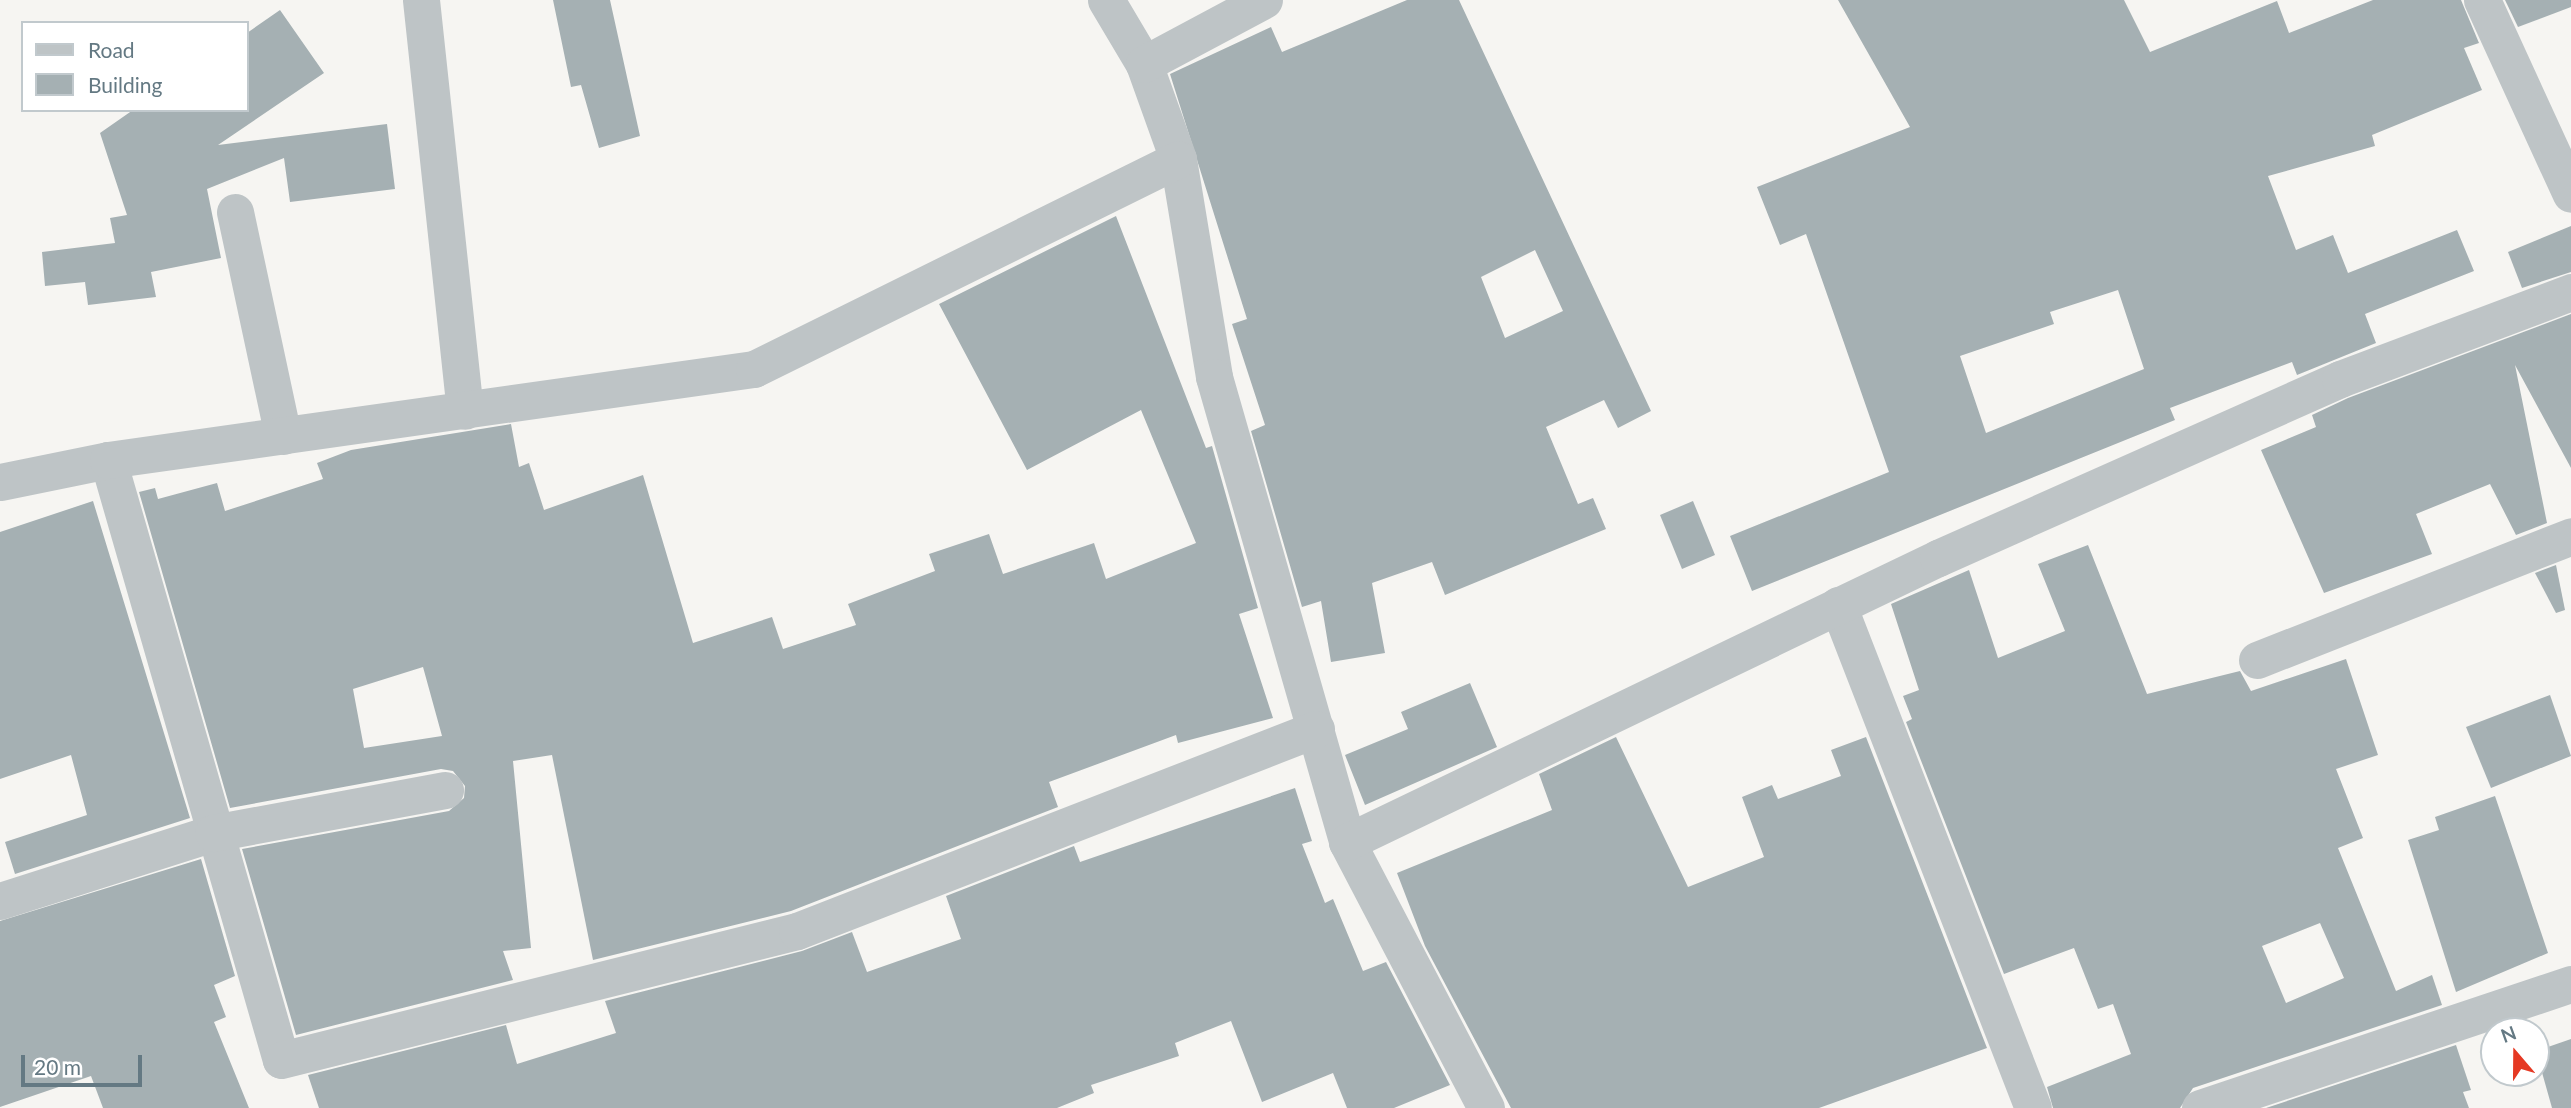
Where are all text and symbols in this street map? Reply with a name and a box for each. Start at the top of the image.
legend [21,21,248,112]
text: Road [88,37,135,62]
text: Building [88,72,163,97]
north arrow [2480,1017,2550,1087]
text: N [2498,1020,2519,1047]
scale bar [24,1042,145,1086]
text: 20 m [34,1054,81,1079]

